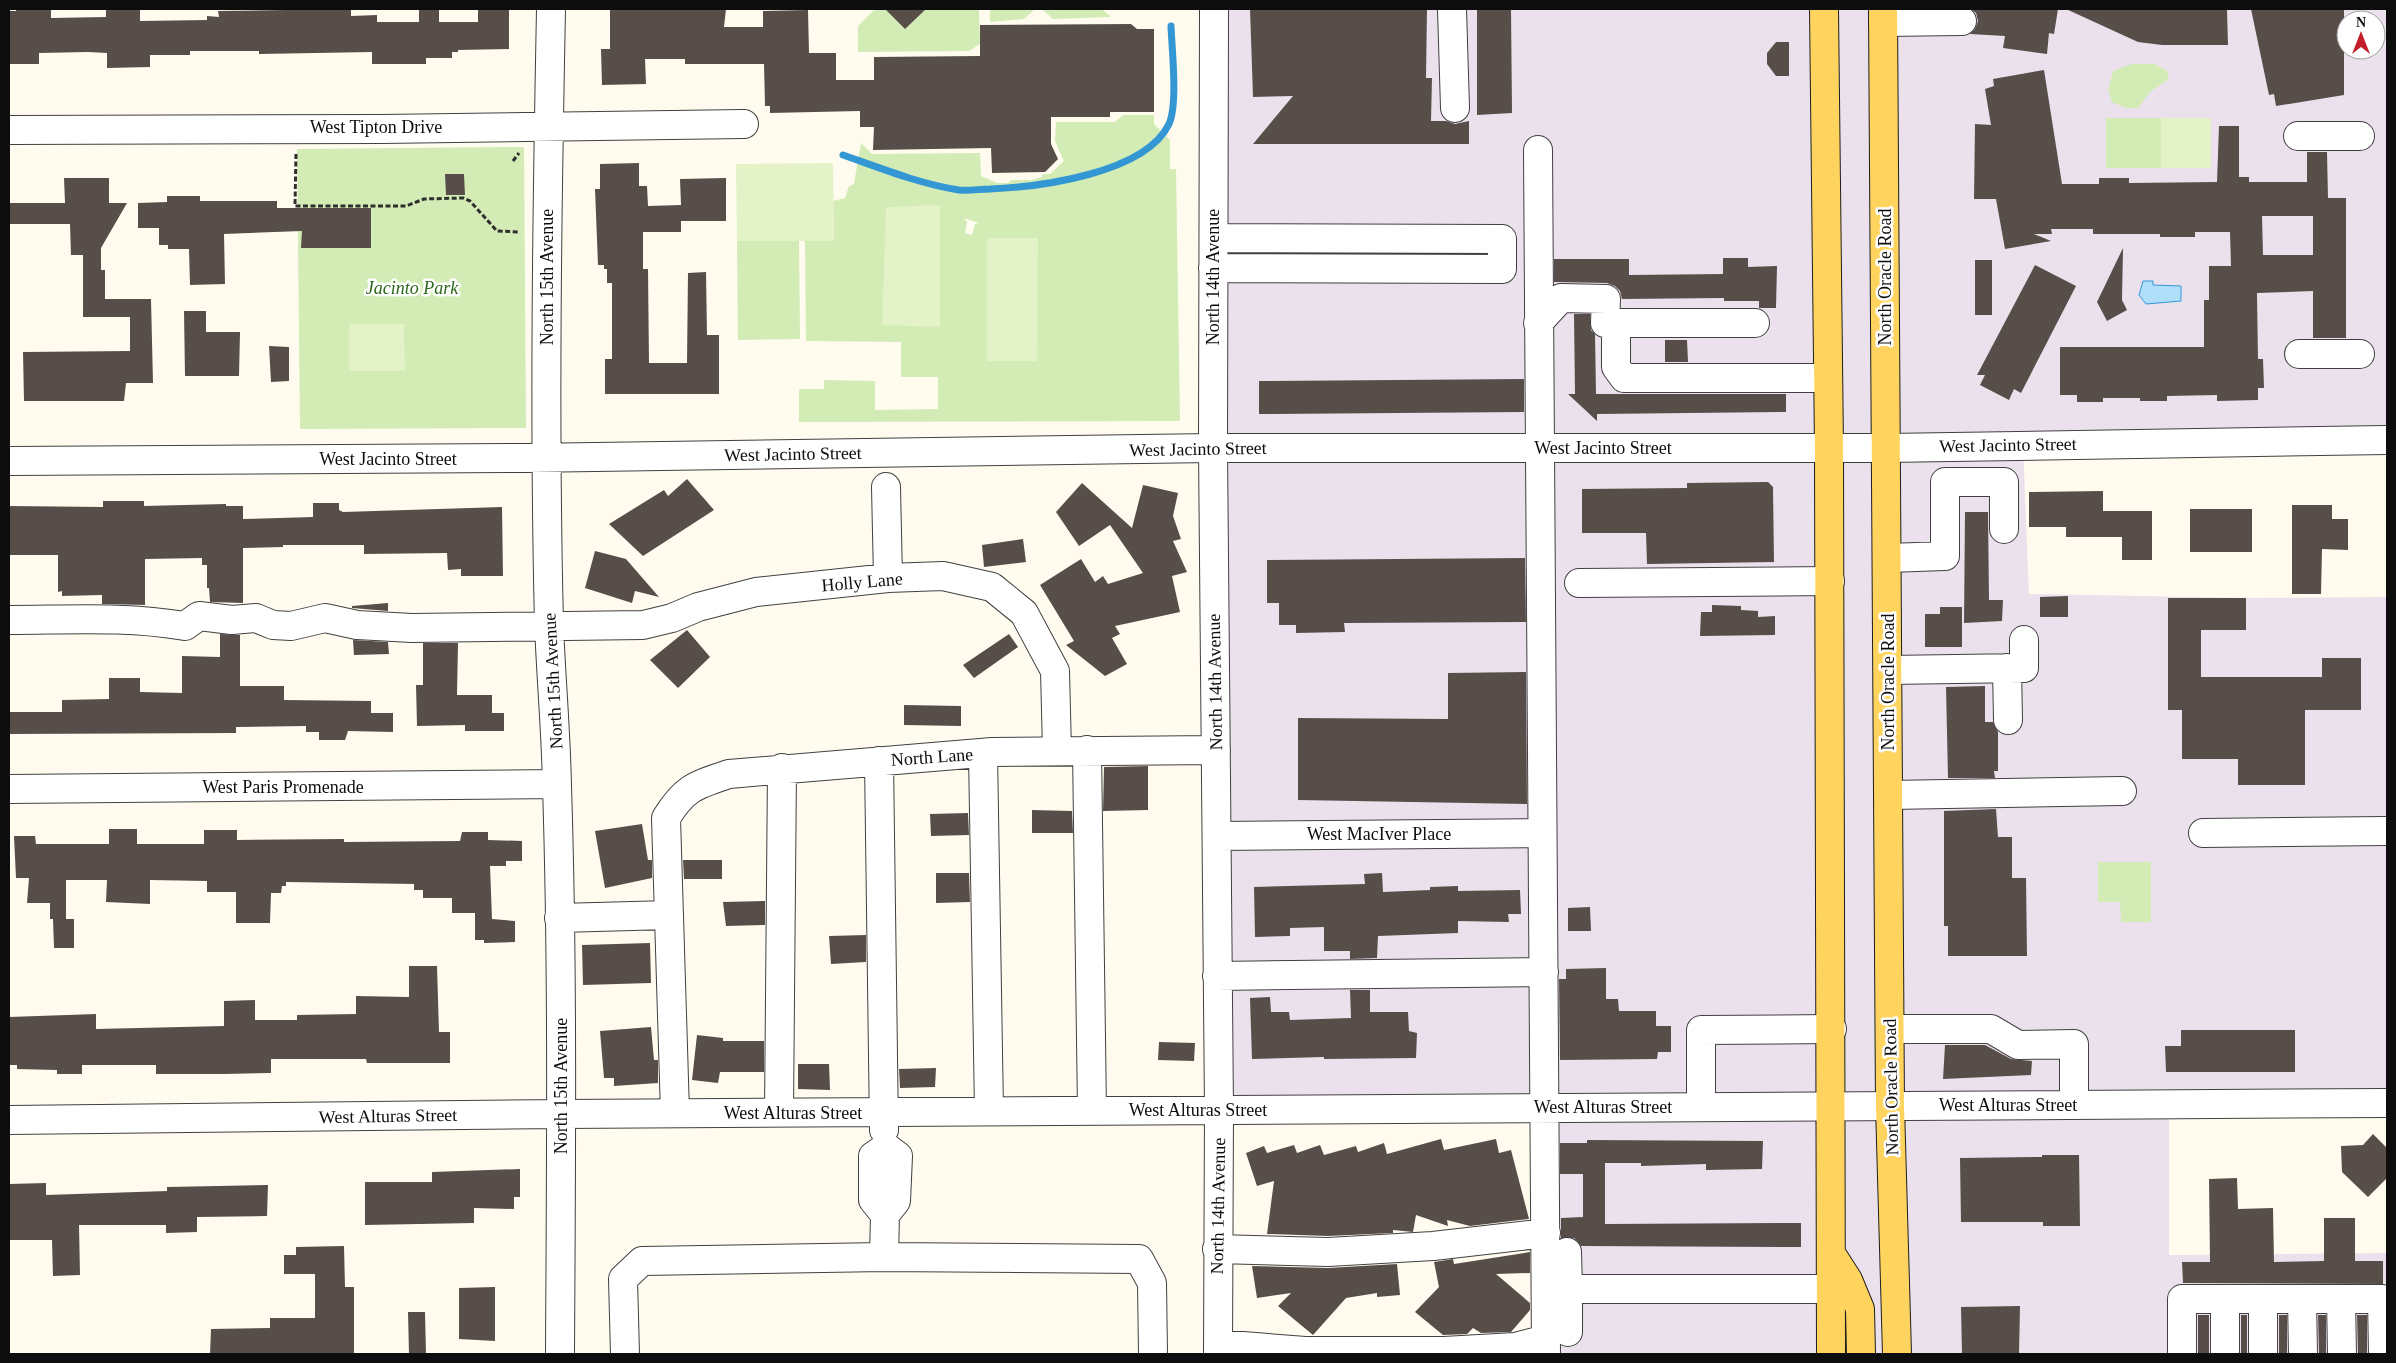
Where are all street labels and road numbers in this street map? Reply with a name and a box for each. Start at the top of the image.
street label: West Tipton Drive [310,117,442,137]
street label: North 15th Avenue [537,209,557,345]
street label: North 14th Avenue [1203,209,1223,345]
street label: North Oracle Road [1875,209,1895,345]
street label: West Jacinto Street [1939,434,2077,456]
street label: West Jacinto Street [1129,438,1267,460]
street label: West Jacinto Street [1534,438,1672,458]
street label: West Jacinto Street [724,443,862,465]
street label: West Jacinto Street [319,449,457,469]
street label: Holly Lane [821,568,903,596]
street label: North 15th Avenue [539,612,567,750]
street label: North 14th Avenue [1204,614,1226,750]
street label: North Oracle Road [1878,614,1898,750]
street label: North Lane [890,744,974,770]
street label: West Paris Promenade [202,777,364,797]
street label: West MacIver Place [1307,824,1451,844]
street label: North 15th Avenue [551,1018,571,1154]
street label: North Oracle Road [1880,1018,1902,1156]
street label: West Alturas Street [1939,1095,2077,1115]
street label: West Alturas Street [1534,1097,1672,1117]
street label: West Alturas Street [1129,1100,1267,1120]
street label: West Alturas Street [724,1103,862,1123]
street label: West Alturas Street [319,1105,457,1127]
street label: North 14th Avenue [1207,1138,1229,1274]

